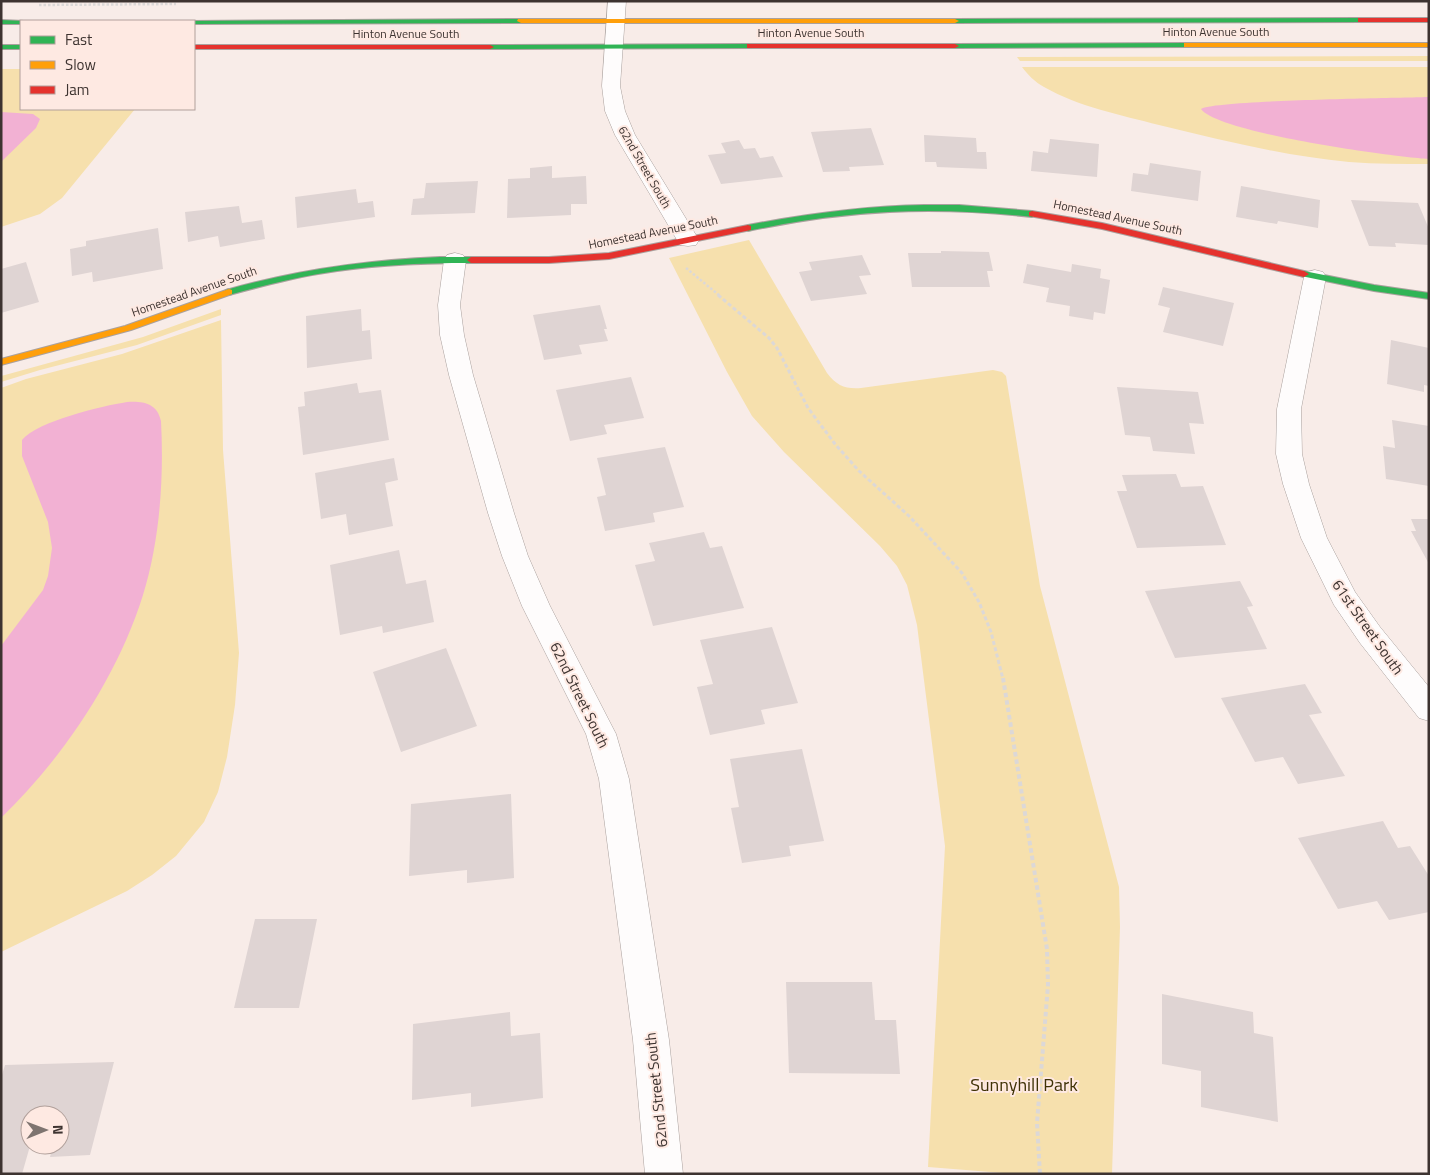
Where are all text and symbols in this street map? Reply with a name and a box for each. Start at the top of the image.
legend [20,20,195,110]
street label: Hinton Avenue South [1163,22,1269,41]
street label: Hinton Avenue South [758,23,864,42]
street label: Hinton Avenue South [353,24,459,43]
text: Fast [65,28,93,51]
text: Slow [65,53,96,76]
text: Jam [65,78,89,101]
street label: 62nd Street South [614,122,676,212]
street label: Homestead Avenue South [1052,194,1184,240]
street label: Homestead Avenue South [587,210,719,254]
street label: Homestead Avenue South [129,261,259,321]
street label: 61st Street South [1327,575,1409,679]
street label: 62nd Street South [544,638,616,752]
street label: 62nd Street South [639,1031,673,1149]
park label: Sunnyhill Park [970,1071,1078,1098]
north arrow [20,1105,70,1155]
text: N [48,1125,69,1135]

